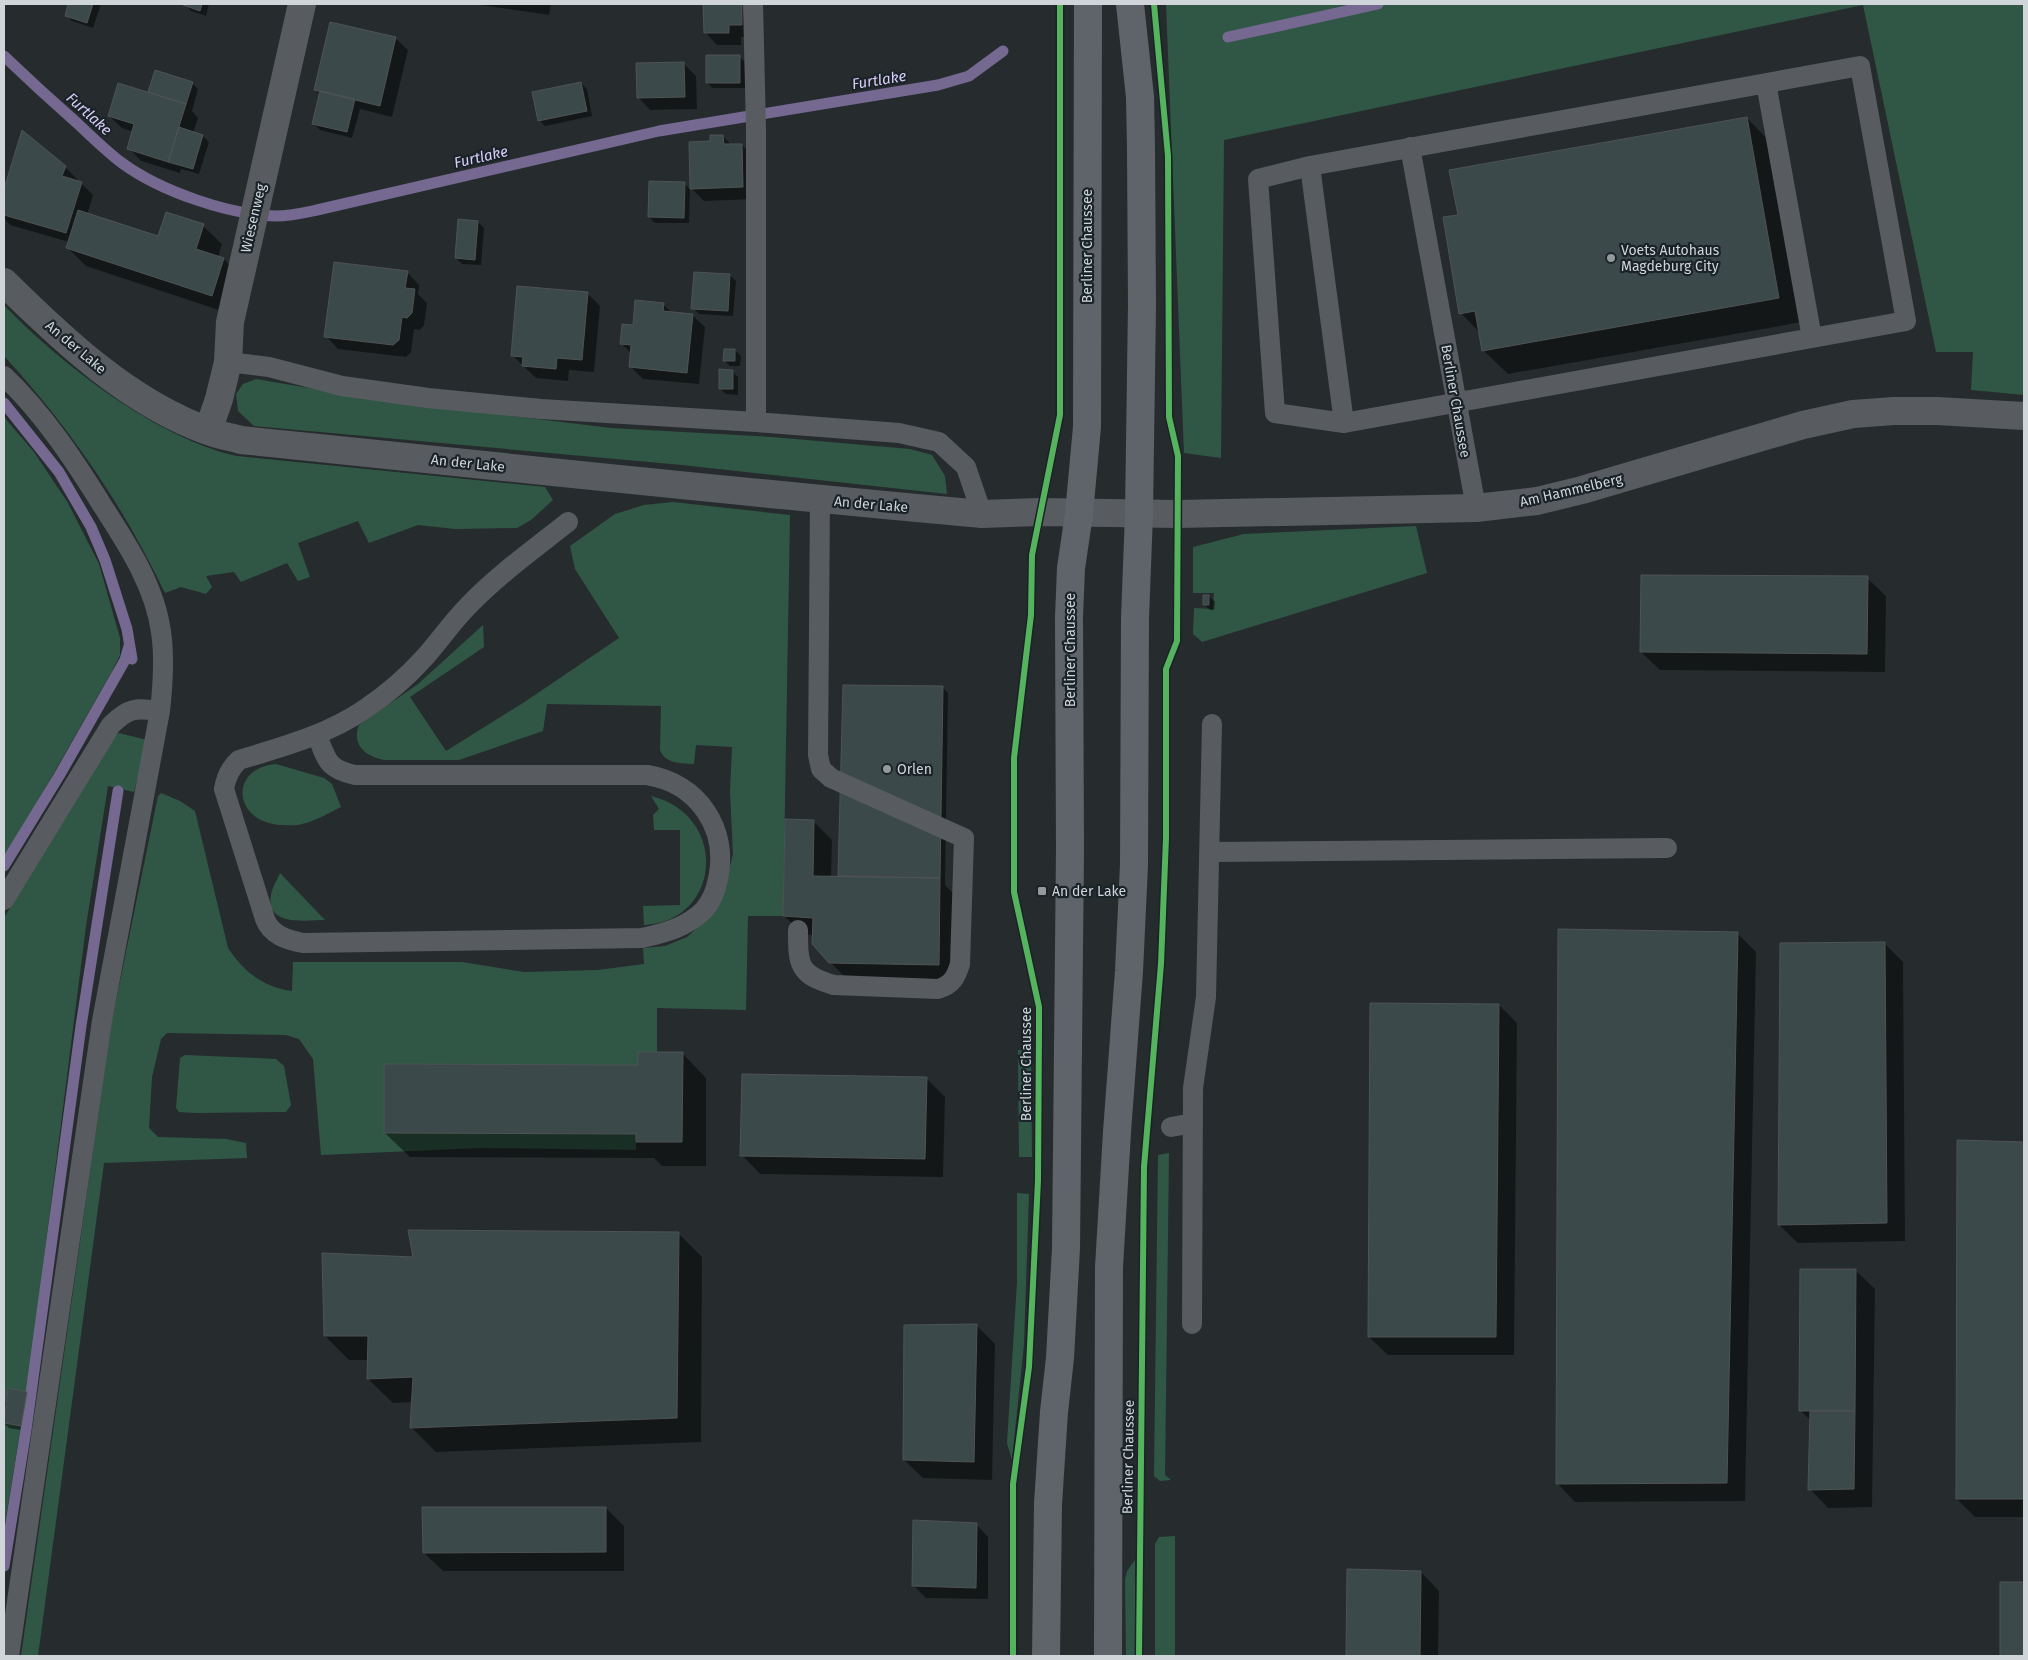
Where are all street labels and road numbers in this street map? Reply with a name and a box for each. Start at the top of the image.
street label: Wiesenweg [237,181,270,254]
street label: Berliner Chaussee [1079,189,1096,303]
street label: An der Lake [42,317,110,378]
street label: Berliner Chaussee [1437,343,1474,459]
street label: An der Lake [430,451,506,476]
street label: Am Hammelberg [1518,470,1625,511]
street label: An der Lake [833,493,909,516]
street label: Berliner Chaussee [1062,593,1079,707]
street label: Berliner Chaussee [1018,1007,1035,1121]
street label: Berliner Chaussee [1119,1400,1138,1514]

